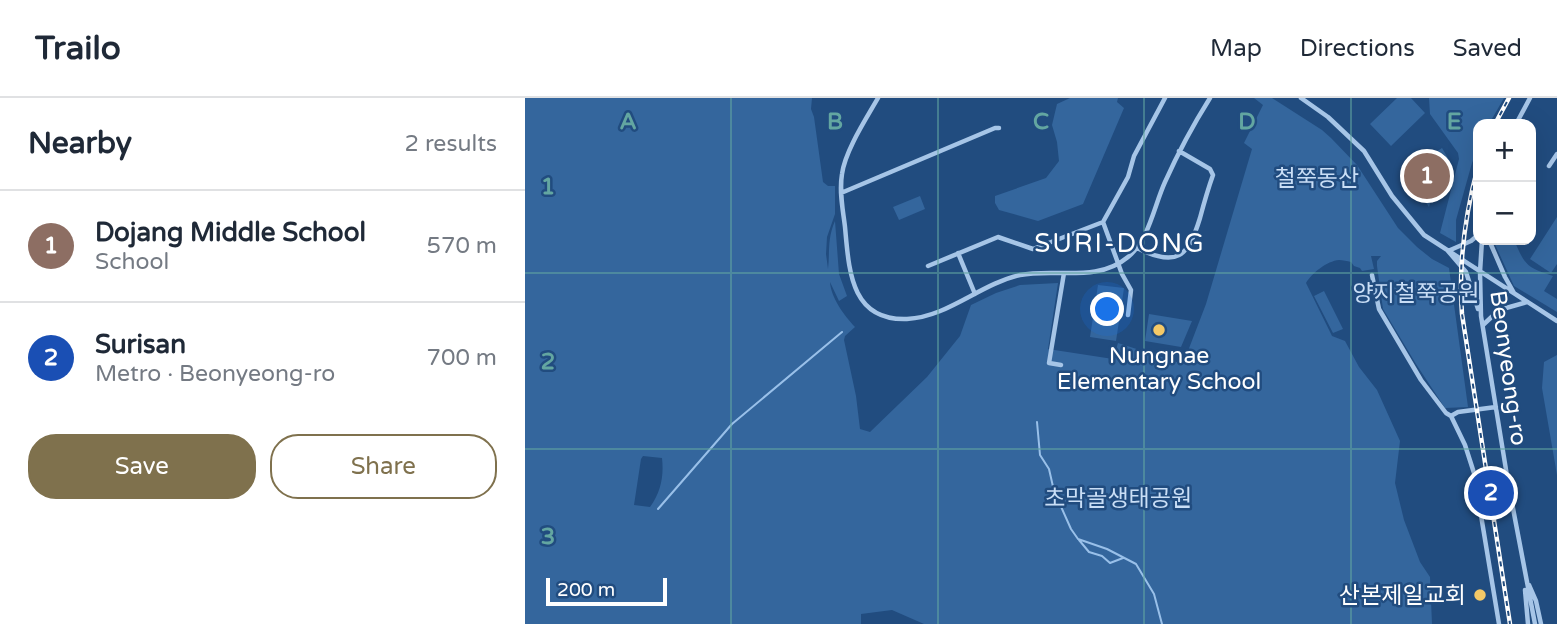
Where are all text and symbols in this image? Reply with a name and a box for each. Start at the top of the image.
text: Trailo [35,29,121,68]
text: Map [1210,34,1262,63]
text: Directions [1300,34,1415,63]
text: Saved [1453,34,1522,63]
text: A [619,108,637,136]
text: B [827,108,843,136]
text: C [1033,108,1049,136]
text: D [1238,108,1256,136]
text: E [1447,108,1461,136]
map controls [1473,119,1536,245]
button: + [1473,119,1536,182]
text: Nearby [28,125,132,162]
text: 2 results [404,130,497,158]
pin: 1 [1404,150,1450,202]
park label: 철쭉동산 [1275,165,1359,193]
text: 1 [541,173,555,201]
button: − [1473,182,1536,245]
text: Dojang Middle School [95,217,366,248]
district label: SURI-DONG [1034,228,1206,259]
text: 1 [44,232,58,260]
text: 570 m [427,232,497,260]
text: School [95,248,169,276]
park label: 양지철쭉공원 [1353,280,1479,308]
street label: Beonyeong-ro [1483,289,1533,447]
your location [1090,292,1124,326]
marker: Nungnae Elementary School [1151,322,1167,338]
text: Surisan [95,329,186,360]
place label: Nungnae Elementary School [1057,342,1261,396]
text: 2 [44,344,58,372]
text: 700 m [427,344,497,372]
text: 2 [541,348,555,376]
text: Metro · Beonyeong-ro [95,360,335,388]
button: Save [28,434,256,499]
button: Share [270,434,497,499]
pin: 2 [1468,467,1514,519]
park label: 초막골생태공원 [1044,485,1192,513]
text: 3 [541,523,555,551]
scale bar [546,575,667,607]
text: 200 m [557,579,615,601]
place label: 산본제일교회 [1339,582,1466,610]
marker: 산본제일교회 [1472,587,1488,603]

